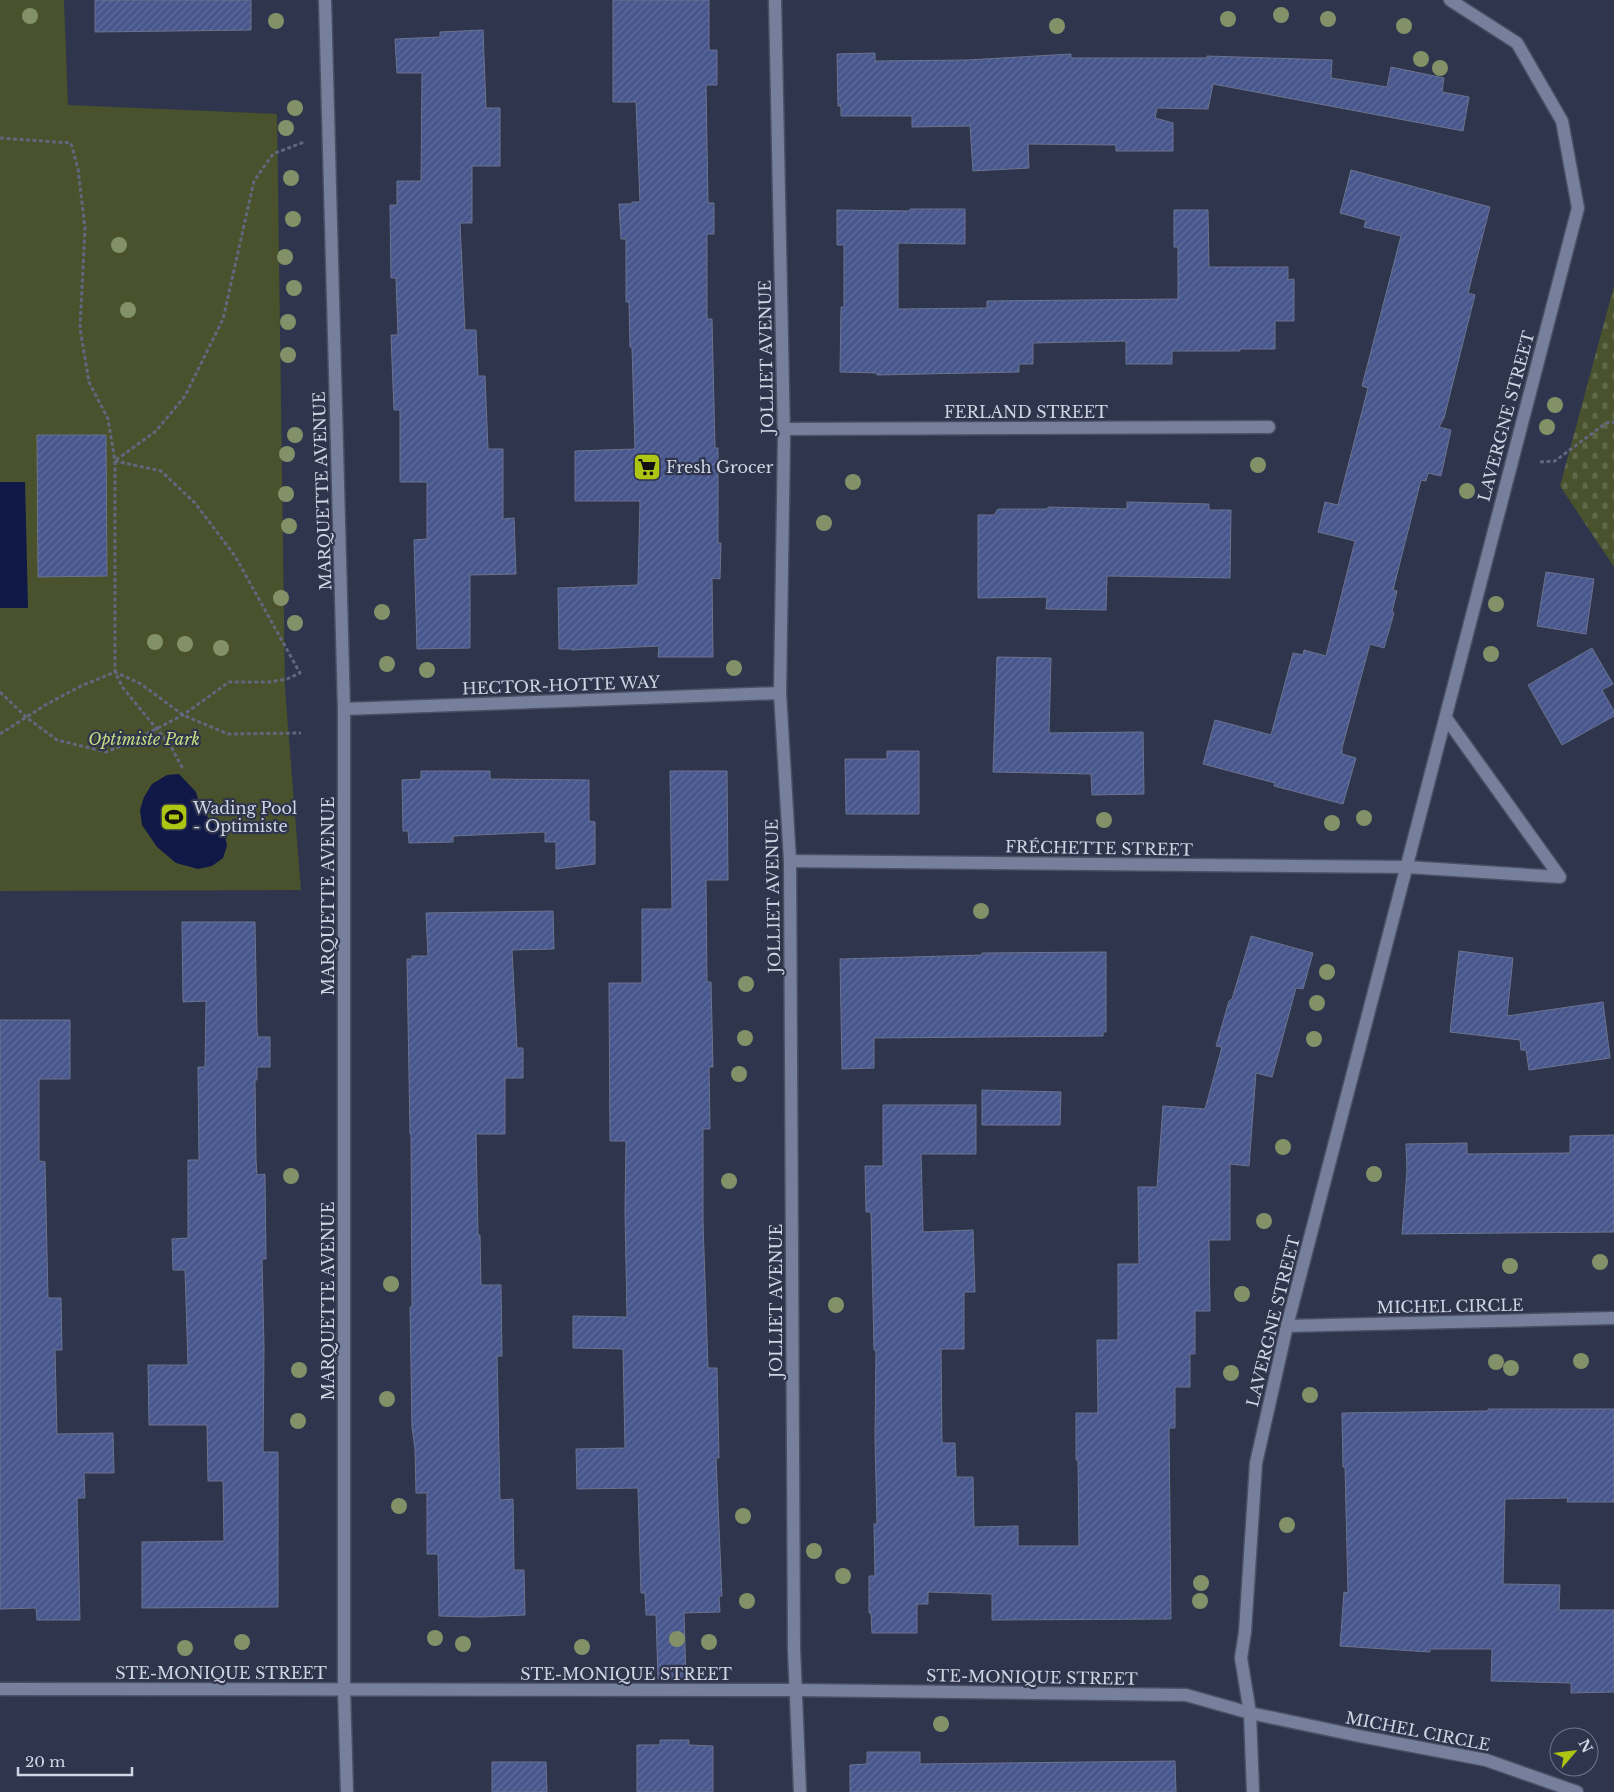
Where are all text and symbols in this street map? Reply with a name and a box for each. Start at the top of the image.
street label: JOLLIET AVENUE [755,280,777,436]
street label: LAVERGNE STREET [1474,328,1538,503]
street label: MARQUETTE AVENUE [309,391,335,591]
street label: FERLAND STREET [944,402,1108,422]
supermarket icon: Fresh Grocer [632,452,662,482]
place label: Fresh Grocer [666,457,774,477]
street label: HECTOR-HOTTE WAY [462,672,661,698]
park label: Optimiste Park [88,729,200,749]
street label: MARQUETTE AVENUE [318,797,338,995]
place label: Wading Pool - Optimiste [192,798,297,836]
sports icon: Wading Pool - Optimiste [159,802,189,832]
street label: JOLLIET AVENUE [762,819,784,975]
street label: FRÉCHETTE STREET [1005,836,1193,860]
street label: MARQUETTE AVENUE [318,1202,338,1400]
street label: JOLLIET AVENUE [766,1224,786,1380]
street label: LAVERGNE STREET [1242,1233,1304,1409]
street label: MICHEL CIRCLE [1376,1295,1524,1317]
street label: STE-MONIQUE STREET [115,1663,327,1683]
street label: STE-MONIQUE STREET [520,1664,732,1684]
street label: STE-MONIQUE STREET [926,1665,1138,1689]
street label: MICHEL CIRCLE [1344,1707,1492,1755]
north arrow [1549,1727,1599,1777]
text: N [1574,1736,1597,1756]
scale bar [18,1744,131,1776]
text: 20 m [25,1752,65,1771]

